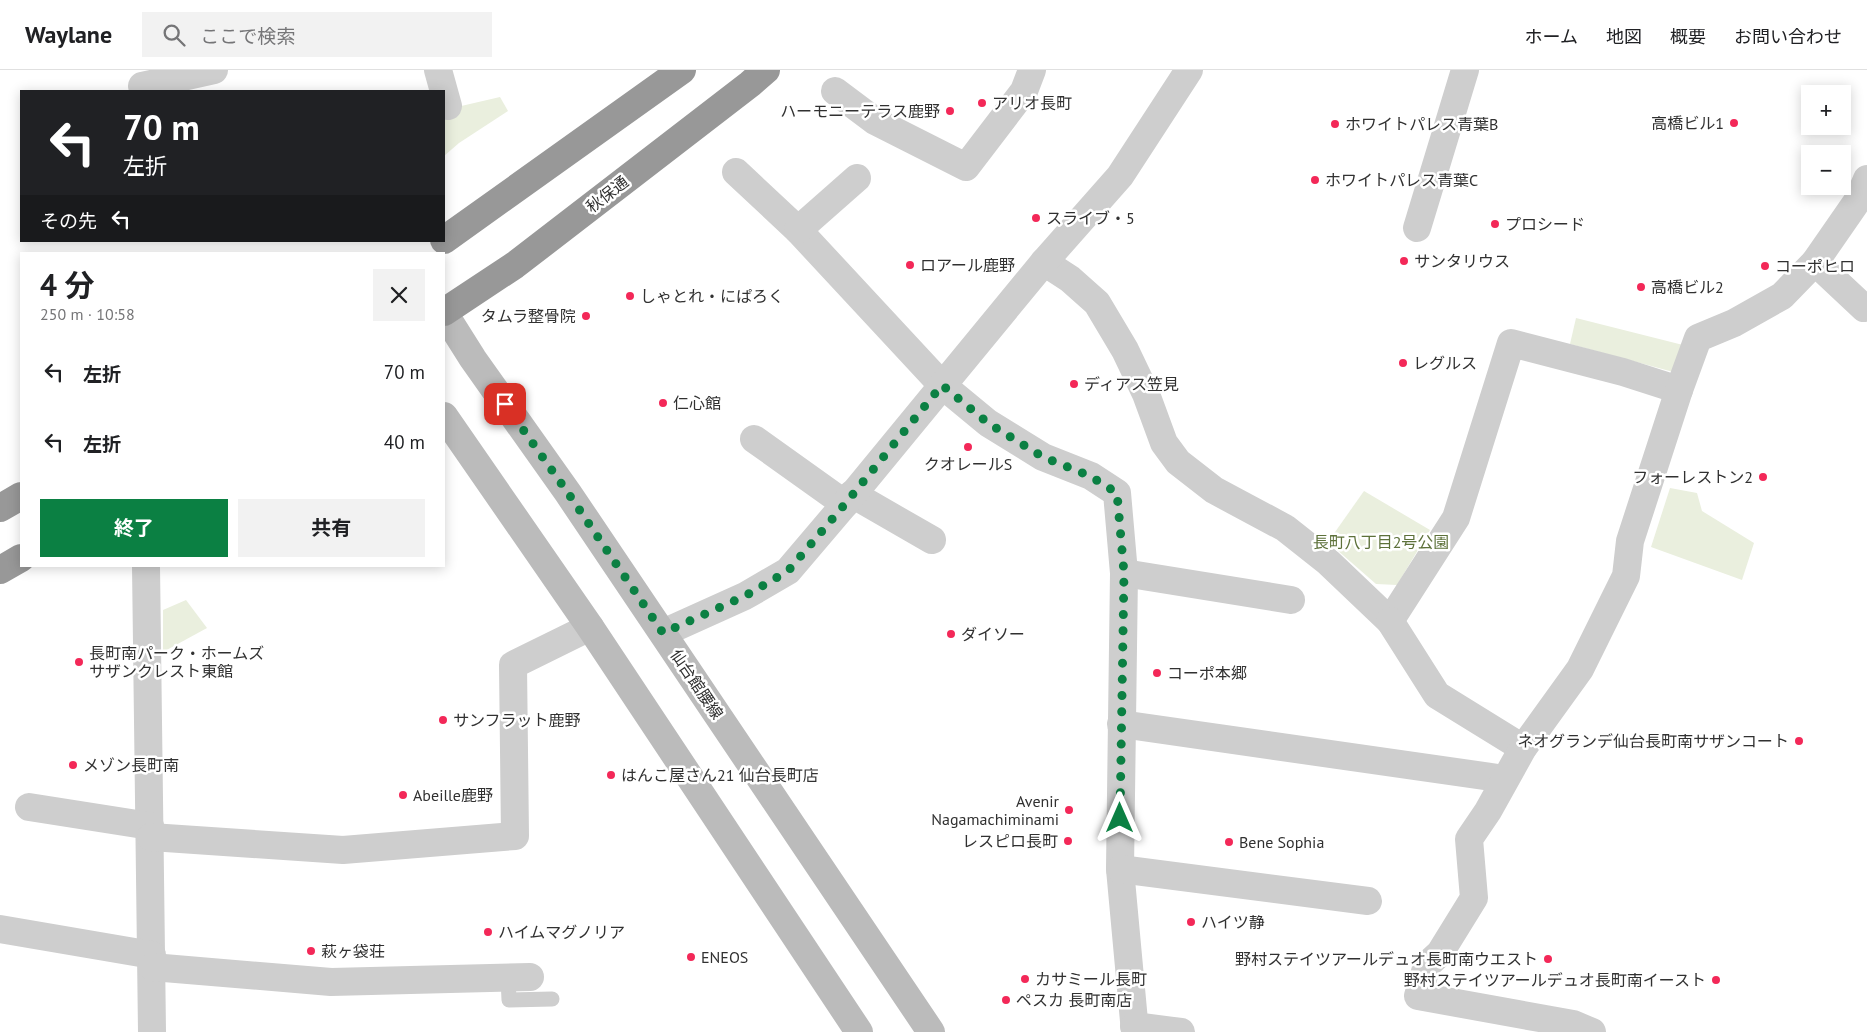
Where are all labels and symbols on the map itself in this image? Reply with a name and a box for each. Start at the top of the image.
place label: アリオ長町 [992,93,1072,113]
marker: アリオ長町 [976,97,988,109]
place label: ハーモニーテラス鹿野 [780,101,940,121]
marker: ハーモニーテラス鹿野 [944,105,956,117]
place label: 高橋ビル1 [1651,113,1724,133]
place label: ホワイトパレス青葉B [1345,114,1498,134]
marker: 高橋ビル1 [1728,117,1740,129]
marker: ホワイトパレス青葉B [1329,118,1341,130]
place label: ホワイトパレス青葉C [1325,170,1478,190]
street label: 秋保通 [582,171,632,217]
marker: ホワイトパレス青葉C [1309,174,1321,186]
place label: スライブ・5 [1046,208,1135,228]
marker: スライブ・5 [1030,212,1042,224]
place label: プロシード [1505,214,1585,234]
marker: プロシード [1489,218,1501,230]
place label: サンタリウス [1414,251,1510,271]
place label: ロアール鹿野 [920,255,1015,275]
marker: サンタリウス [1398,255,1410,267]
place label: コーポヒロ [1775,256,1855,276]
marker: ロアール鹿野 [904,259,916,271]
marker: コーポヒロ [1759,260,1771,272]
place label: 高橋ビル2 [1651,277,1724,297]
marker: 高橋ビル2 [1635,281,1647,293]
place label: しゃとれ・にぱろく [640,286,784,306]
marker: しゃとれ・にぱろく [624,290,636,302]
place label: タムラ整骨院 [481,306,576,326]
marker: タムラ整骨院 [580,310,592,322]
place label: レグルス [1413,353,1477,373]
marker: レグルス [1397,357,1409,369]
place label: ディアス笠見 [1084,374,1179,394]
marker: ディアス笠見 [1068,378,1080,390]
pin [484,383,526,425]
place label: 仁心館 [673,393,721,413]
marker: 仁心館 [657,397,669,409]
marker: クオレールS [962,441,974,453]
place label: クオレールS [924,454,1012,474]
place label: フォーレストン2 [1632,467,1753,487]
marker: フォーレストン2 [1757,471,1769,483]
park label: 長町八丁目2号公園 [1313,532,1449,552]
place label: ダイソー [961,624,1025,644]
marker: ダイソー [945,628,957,640]
place label: 長町南パーク・ホームズ サザンクレスト東館 [89,643,264,681]
street label: 仙台館腰線 [666,645,728,723]
marker: 長町南パーク・ホームズ サザンクレスト東館 [73,656,85,668]
place label: コーポ本郷 [1167,663,1247,683]
marker: コーポ本郷 [1151,667,1163,679]
place label: サンフラット鹿野 [453,710,581,730]
marker: サンフラット鹿野 [437,714,449,726]
place label: ネオグランデ仙台長町南サザンコート [1517,731,1789,751]
marker: ネオグランデ仙台長町南サザンコート [1793,735,1805,747]
place label: メゾン長町南 [83,755,179,775]
marker: メゾン長町南 [67,759,79,771]
place label: はんこ屋さん21 仙台長町店 [621,765,819,785]
marker: はんこ屋さん21 仙台長町店 [605,769,617,781]
place label: Abeille鹿野 [413,785,493,805]
marker: Abeille鹿野 [397,789,409,801]
place label: Avenir Nagamachiminami [931,791,1060,829]
position arrow [1093,791,1145,843]
marker: Avenir Nagamachiminami [1063,804,1075,816]
place label: レスピロ長町 [962,831,1058,851]
place label: Bene Sophia [1239,832,1324,852]
marker: レスピロ長町 [1062,835,1074,847]
marker: Bene Sophia [1223,836,1235,848]
place label: ハイツ静 [1201,912,1265,932]
marker: ハイツ静 [1185,916,1197,928]
place label: ハイムマグノリア [498,922,625,942]
marker: ハイムマグノリア [482,926,494,938]
place label: 萩ヶ袋荘 [321,941,385,961]
marker: 萩ヶ袋荘 [305,945,317,957]
place label: ENEOS [701,947,748,967]
place label: 野村ステイツアールデュオ長町南ウエスト [1235,949,1538,969]
marker: ENEOS [685,951,697,963]
marker: 野村ステイツアールデュオ長町南ウエスト [1542,953,1554,965]
place label: カサミール長町 [1035,969,1147,989]
place label: 野村ステイツアールデュオ長町南イースト [1404,970,1706,990]
marker: カサミール長町 [1019,973,1031,985]
marker: 野村ステイツアールデュオ長町南イースト [1710,974,1722,986]
place label: ペスカ 長町南店 [1016,990,1132,1010]
marker: ペスカ 長町南店 [1000,994,1012,1006]

